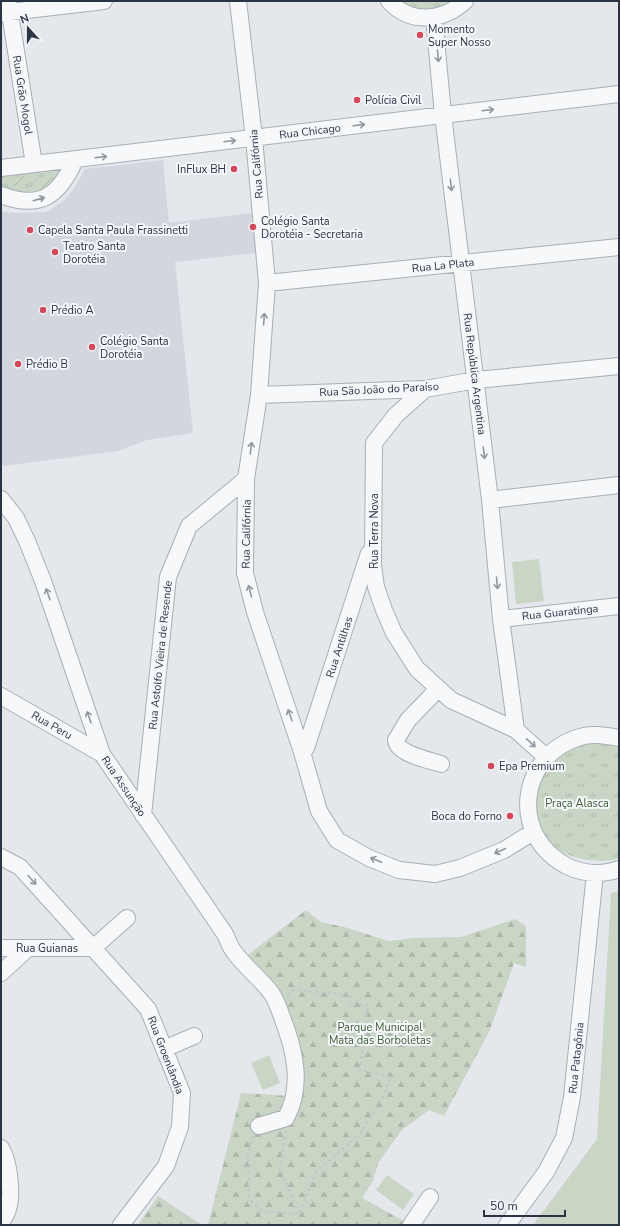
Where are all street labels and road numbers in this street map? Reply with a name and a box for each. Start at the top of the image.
street label: Rua Grão Mogol [9,54,36,137]
street label: Rua Chicago [278,120,342,143]
street label: Rua Califórnia [246,129,267,199]
street label: Rua La Plata [411,255,475,276]
street label: Rua República Argentina [460,312,489,436]
street label: Rua São João do Paraíso [319,379,439,400]
street label: Rua Terra Nova [367,493,382,569]
street label: Rua Califórnia [238,499,255,569]
street label: Rua Astolfo Vieira de Resende [145,580,176,730]
street label: Rua Guaratinga [521,601,599,624]
street label: Rua Antilhas [323,615,356,680]
street label: Rua Peru [29,708,75,743]
street label: Rua Assunção [98,753,149,820]
street label: Rua Guianas [16,941,78,956]
street label: Rua Groenlândia [144,1014,187,1096]
street label: Rua Patagônia [565,1022,588,1094]

